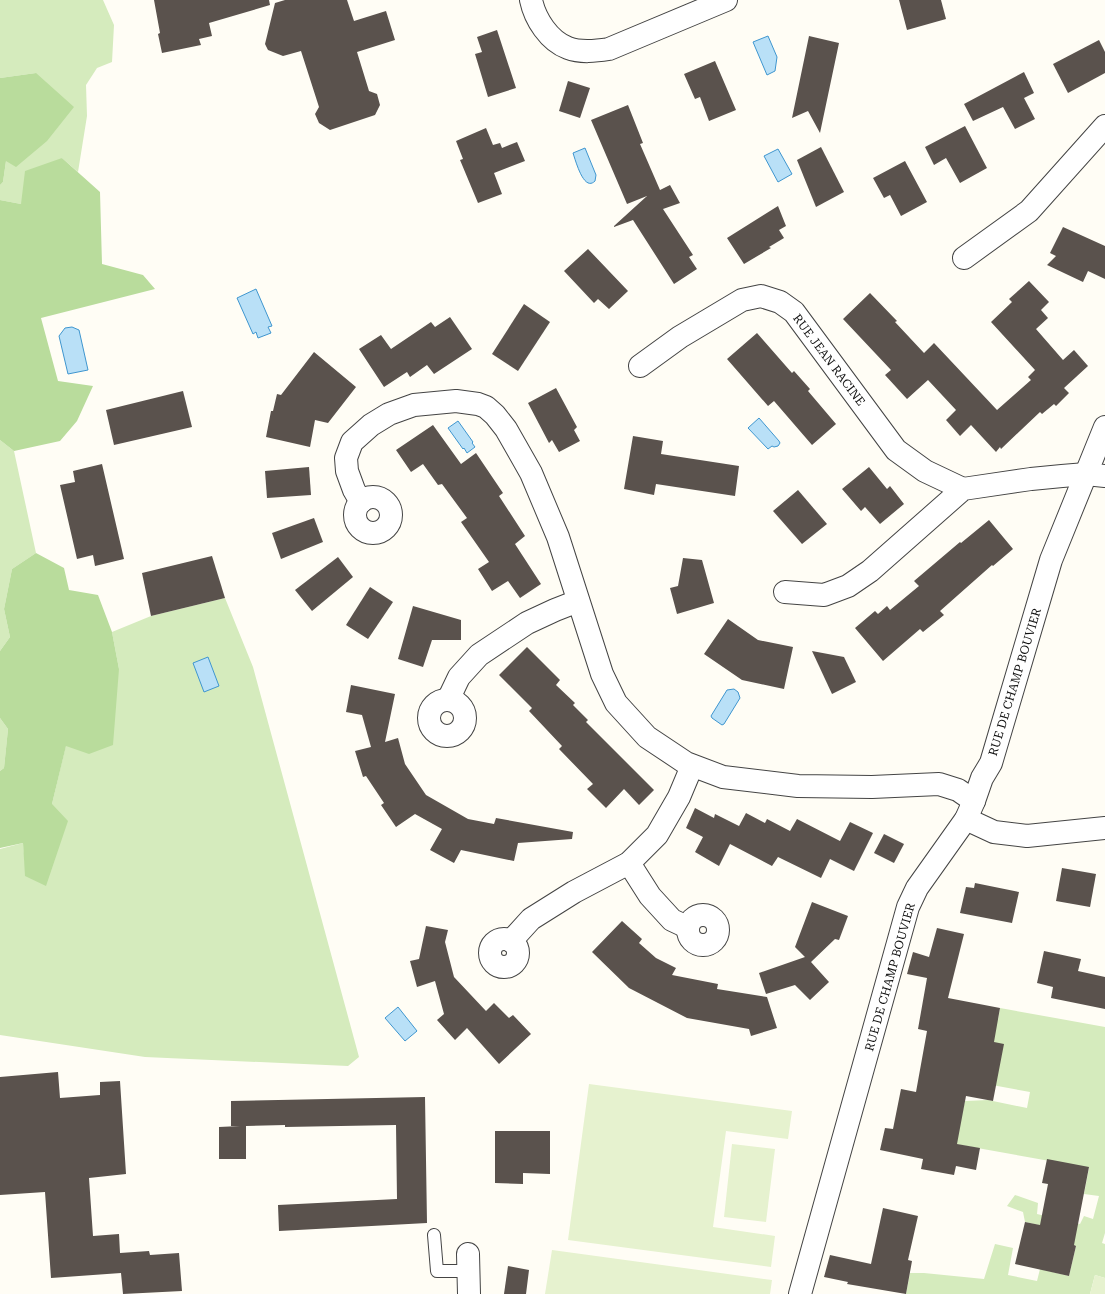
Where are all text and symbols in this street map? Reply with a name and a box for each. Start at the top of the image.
street label: RUE JEAN RACINE [790,311,868,409]
street label: RUE DE CHAMP BOUVIER [986,606,1044,758]
street label: RUE DE CHAMP BOUVIER [862,901,918,1053]

